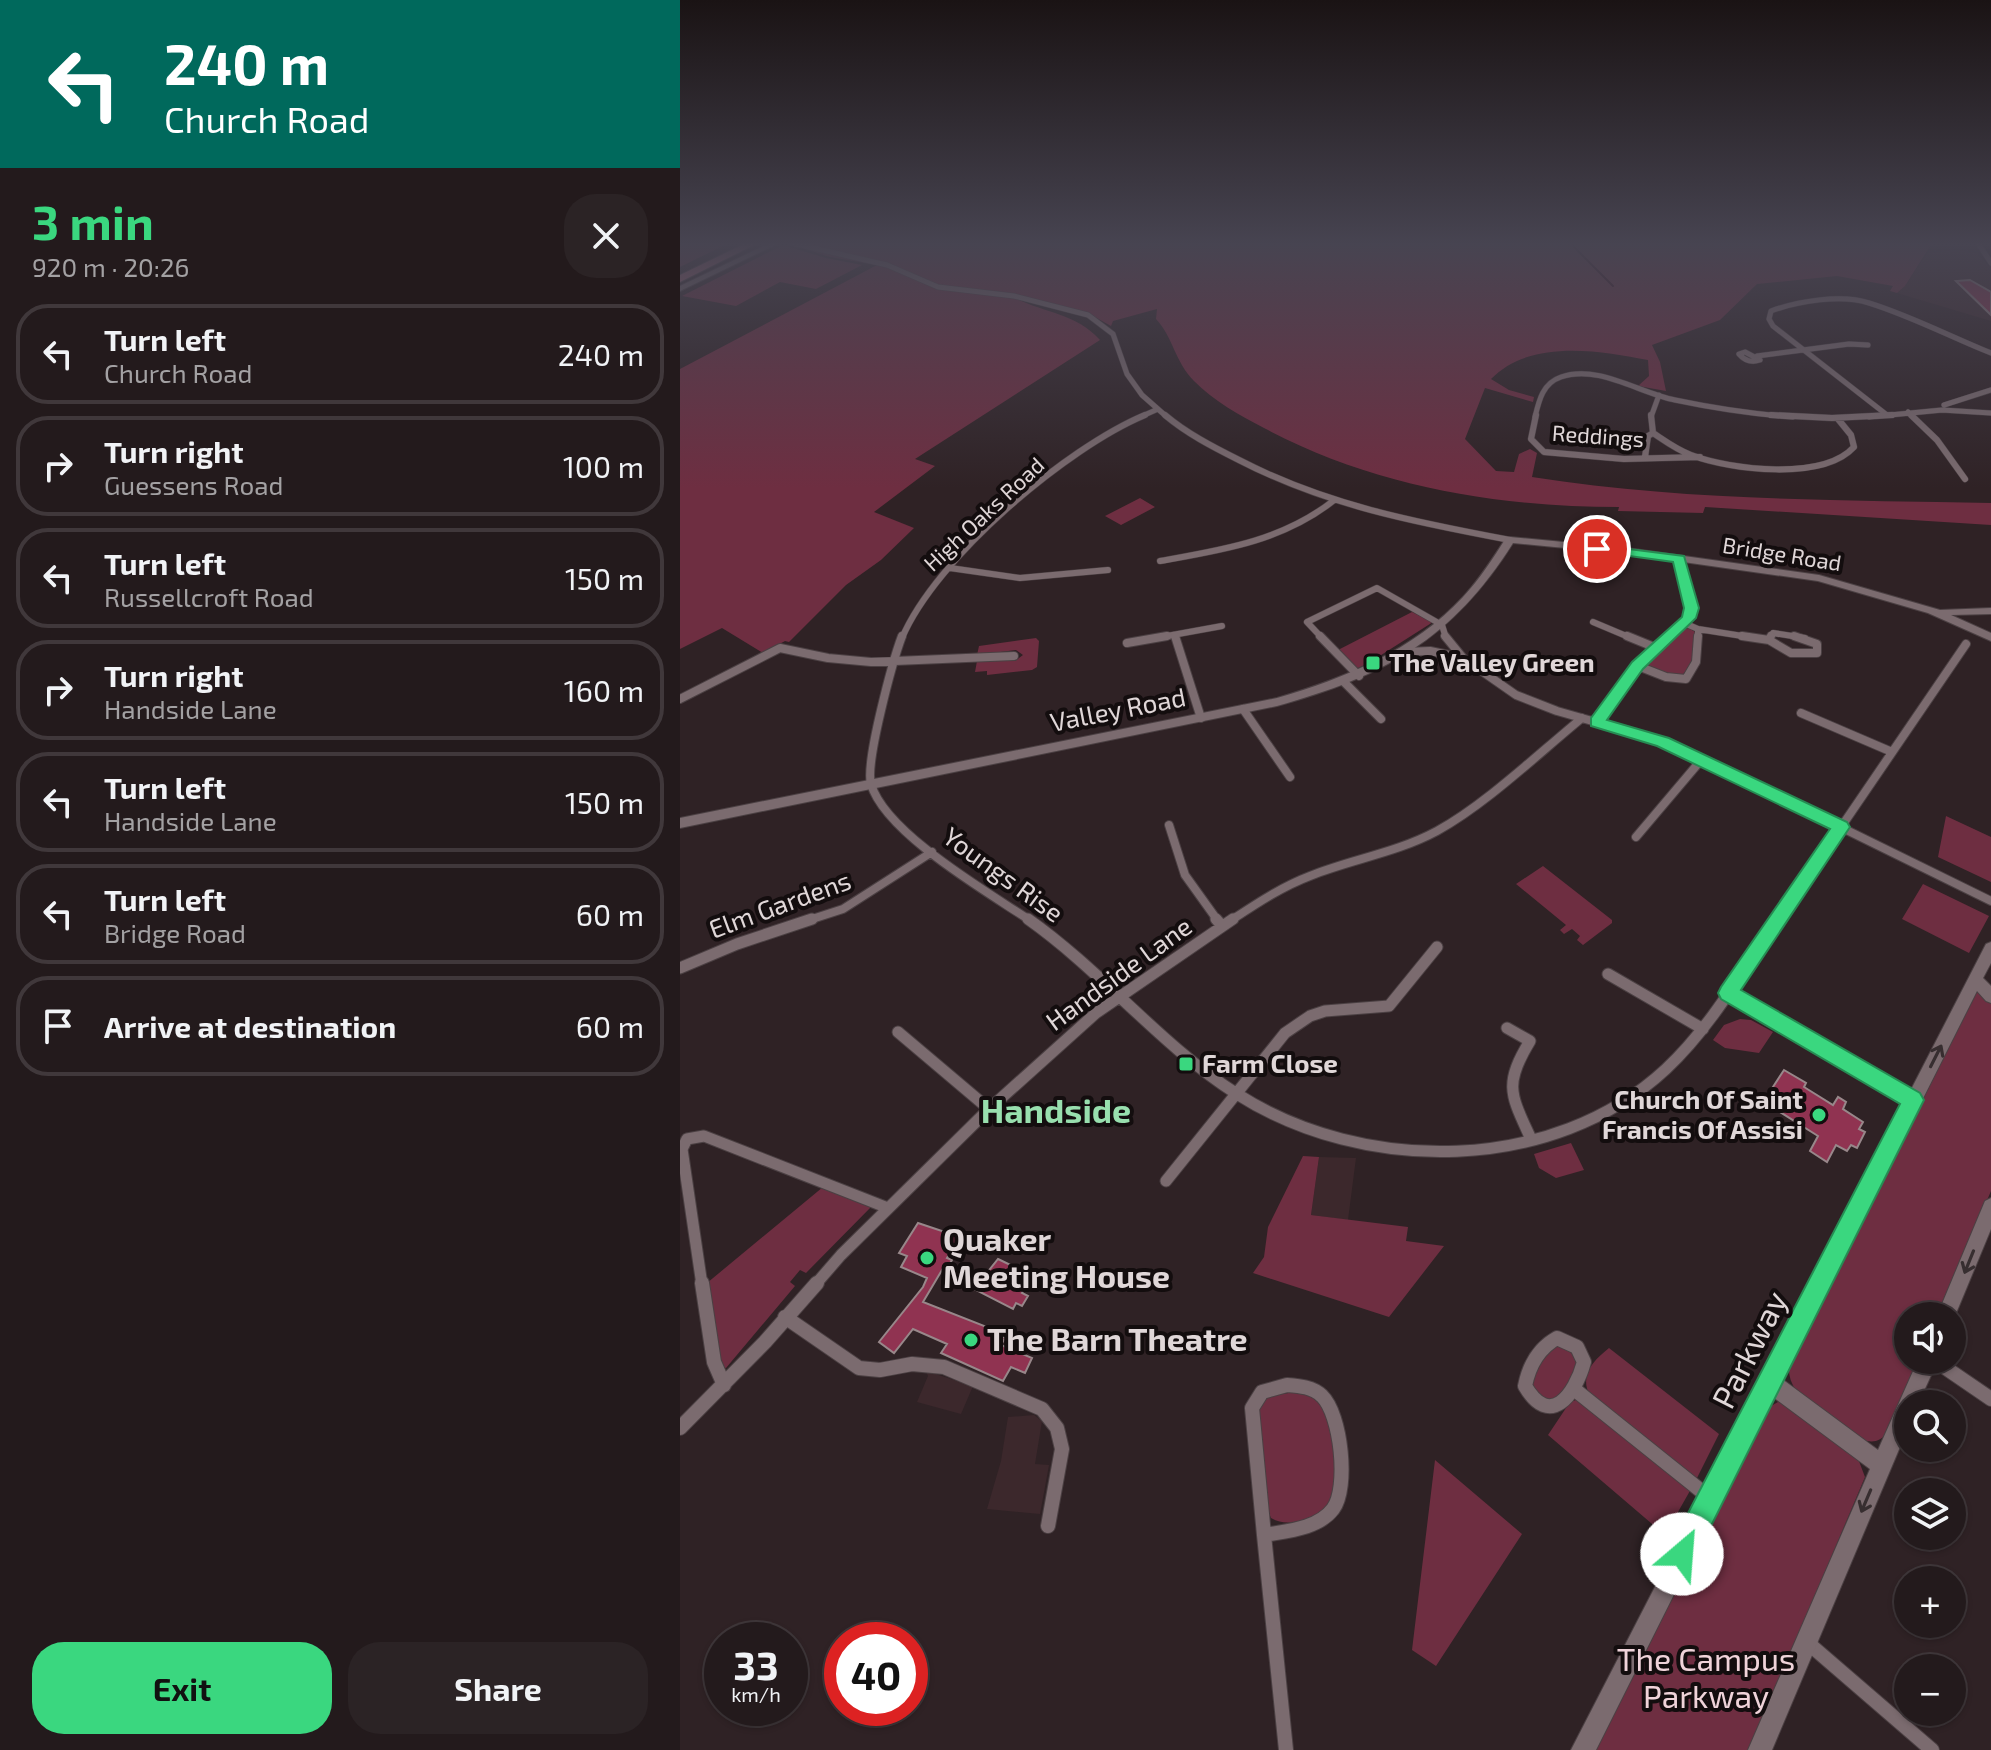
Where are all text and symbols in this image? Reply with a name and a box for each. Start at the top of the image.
text: 240 m [164,29,329,96]
icon: left [32,32,136,136]
text: Church Road [164,97,369,140]
text: 3 min [32,192,154,250]
button: close [564,194,648,278]
text: 920 m · 20:26 [32,251,189,282]
text: Turn left [104,321,226,357]
icon: left [36,332,80,376]
text: 240 m [558,336,644,372]
text: Church Road [104,357,252,388]
street label: Reddings [1551,419,1645,451]
text: Turn right [104,433,244,469]
icon: right [36,444,80,488]
text: 100 m [563,448,644,484]
street label: High Oaks Road [918,451,1049,576]
text: Guessens Road [104,469,283,500]
pin [1563,515,1631,583]
icon: arrive [1575,527,1619,571]
street label: Bridge Road [1721,531,1844,575]
text: Turn left [104,545,226,581]
icon: left [36,556,80,600]
text: 150 m [565,560,644,596]
text: Russellcroft Road [104,581,314,612]
place label: The Valley Green [1389,646,1595,678]
marker: The Valley Green [1364,654,1382,672]
text: Turn right [104,657,244,693]
icon: right [36,668,80,712]
text: 160 m [564,672,644,708]
street label: Valley Road [1047,680,1188,737]
text: Handside Lane [104,693,277,724]
text: Turn left [104,769,226,805]
icon: left [36,780,80,824]
text: 150 m [565,784,644,820]
text: Handside Lane [104,805,277,836]
street label: Youngs Rise [938,820,1070,928]
street label: Elm Gardens [704,864,855,944]
text: Turn left [104,881,226,917]
icon: left [36,892,80,936]
text: 60 m [576,896,644,932]
street label: Handside Lane [1039,909,1197,1036]
text: Bridge Road [104,917,246,948]
icon: arrive [36,1004,80,1048]
text: Arrive at destination [104,1008,396,1044]
text: 60 m [576,1008,644,1044]
one-way arrow [1928,1045,1944,1069]
place label: Farm Close [1202,1047,1338,1078]
marker: Farm Close [1177,1055,1195,1073]
place label: Church Of Saint Francis Of Assisi [1602,1083,1803,1144]
district label: Handside [981,1089,1131,1130]
marker: Church Of Saint Francis Of Assisi [1810,1106,1828,1124]
place label: Quaker Meeting House [943,1219,1170,1294]
marker: Quaker Meeting House [918,1249,936,1267]
one-way arrow [1960,1249,1975,1274]
street label: Parkway [1703,1284,1794,1414]
map controls [1894,1302,1966,1726]
button: sound [1894,1302,1966,1374]
place label: The Barn Theatre [987,1319,1248,1357]
marker: The Barn Theatre [962,1331,980,1349]
button: search [1894,1390,1966,1462]
button: layers [1894,1478,1966,1550]
one-way arrow [1857,1488,1872,1513]
position arrow [1640,1512,1724,1596]
button: + [1894,1566,1966,1638]
speed limit sign: 40 [824,1622,928,1726]
park label: The Campus Parkway [1617,1639,1795,1714]
text: 33 [733,1640,779,1688]
button: Exit [32,1642,332,1734]
button: Share [348,1642,648,1734]
button: − [1894,1654,1966,1726]
text: km/h [731,1682,781,1706]

